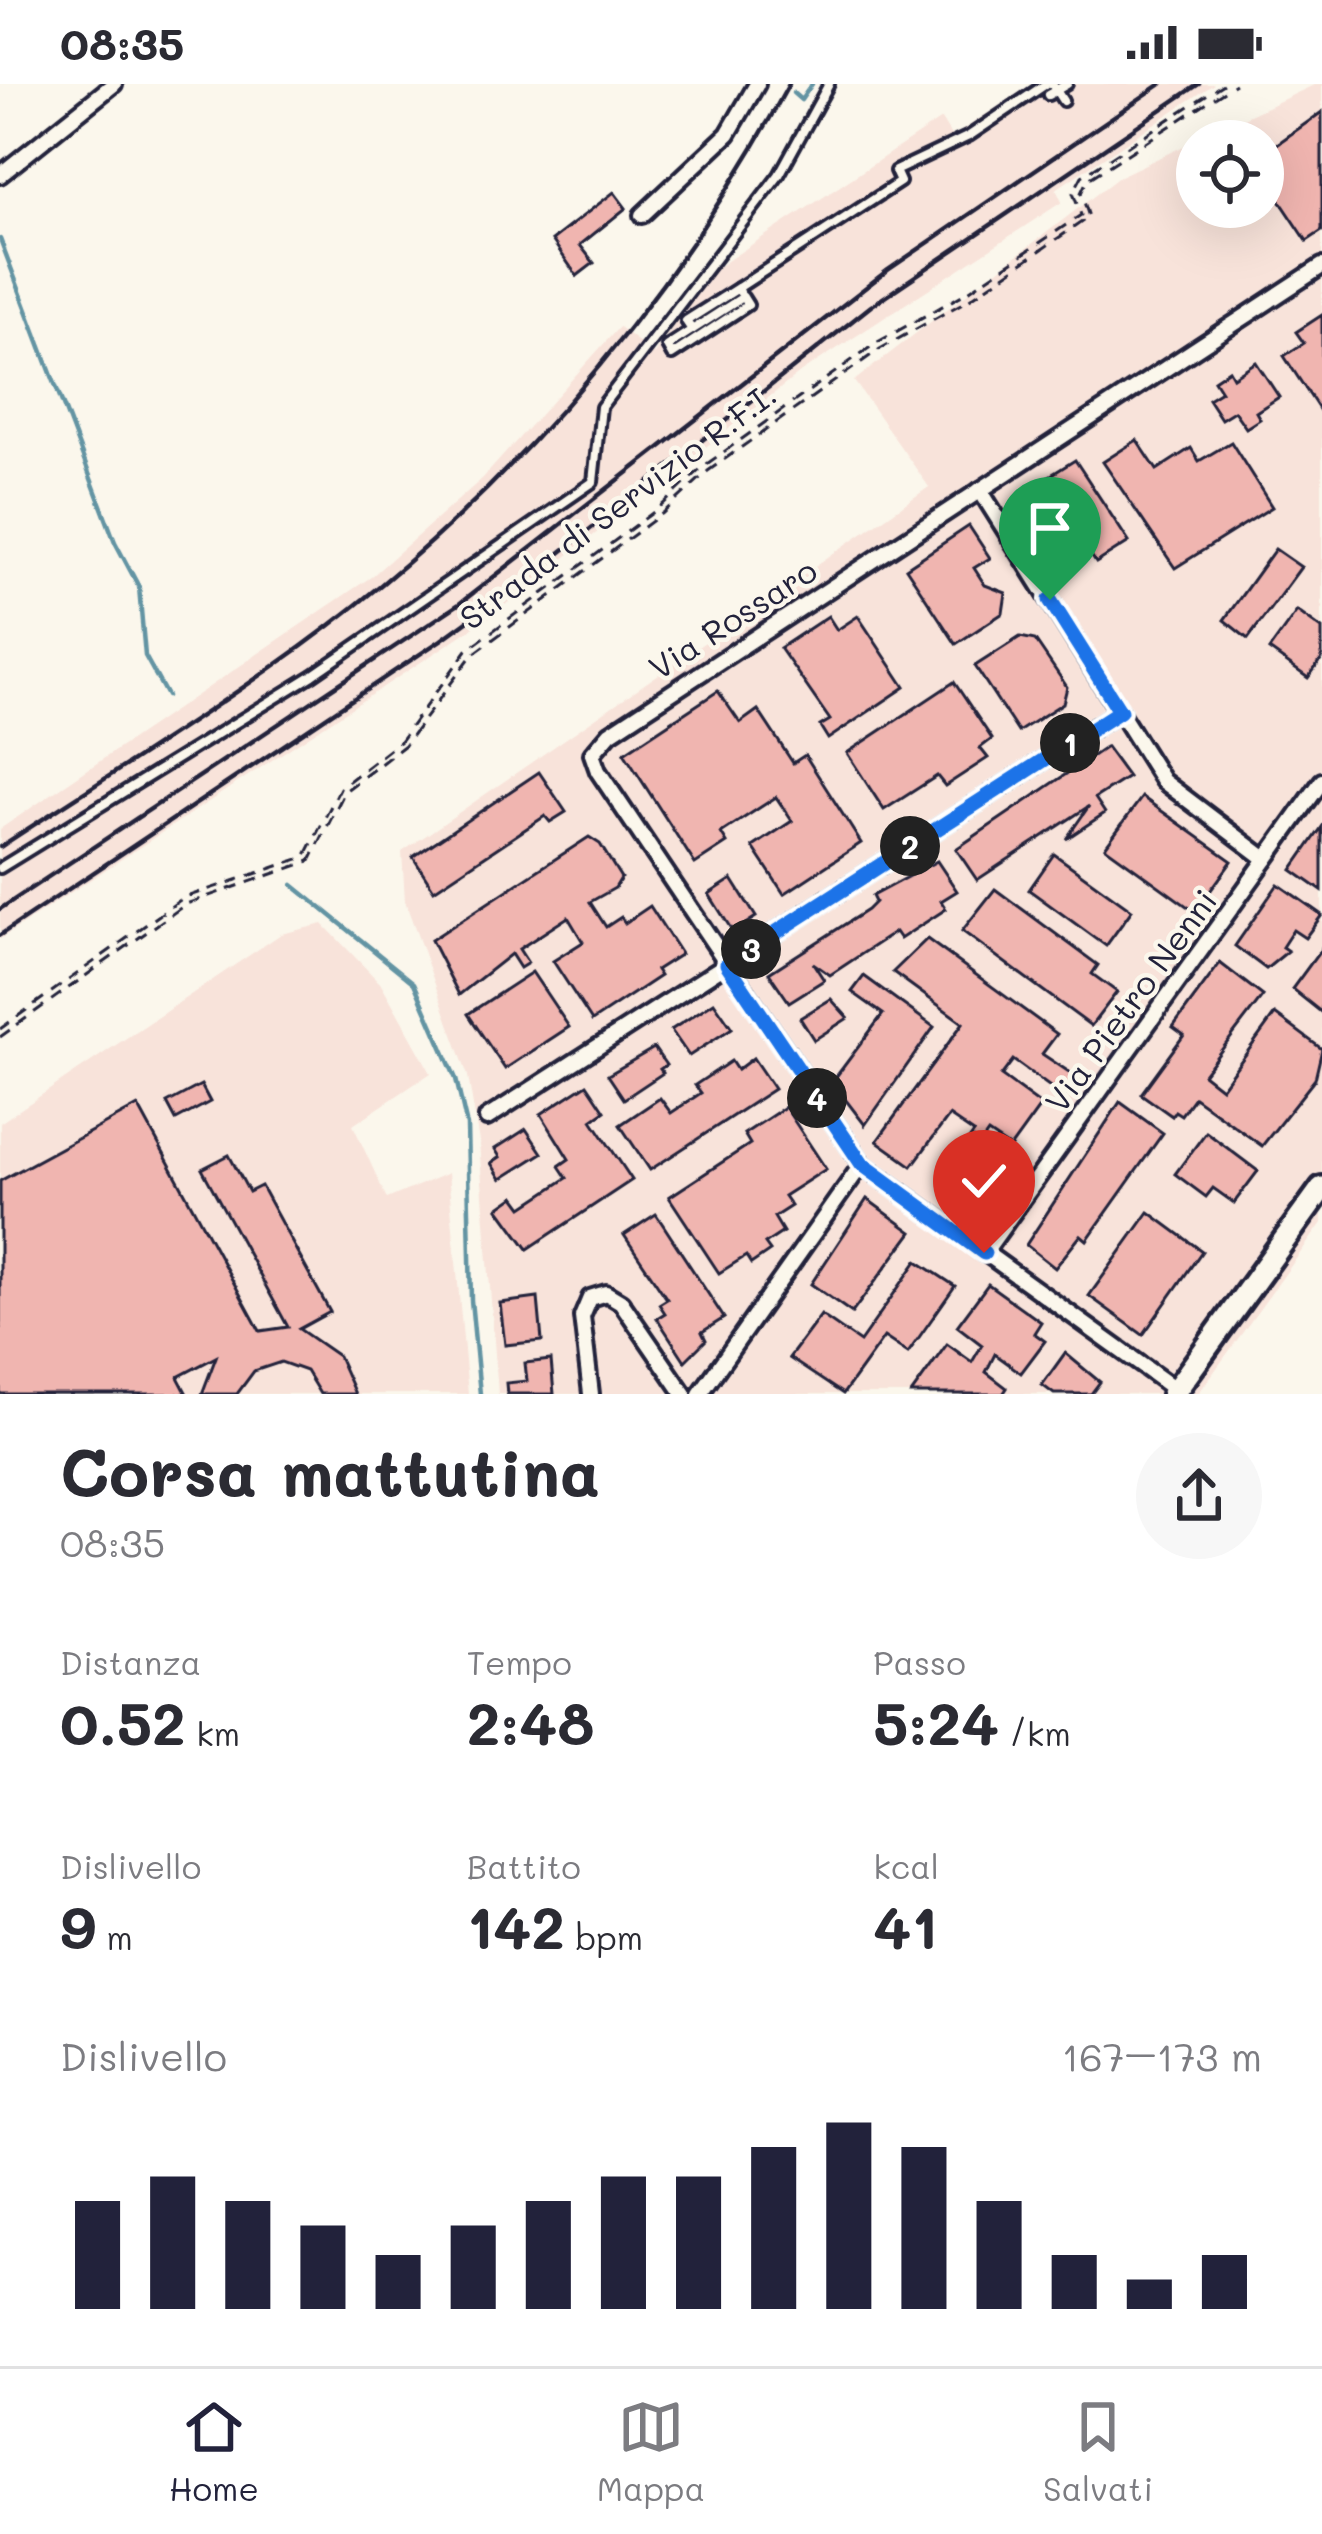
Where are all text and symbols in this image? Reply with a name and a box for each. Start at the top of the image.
text: 08:35 [60,13,184,71]
map controls [1176,120,1284,228]
button: locate [1176,120,1284,228]
street label: Strada di Servizio R.F.I. [450,372,784,638]
pin [999,477,1101,600]
icon: arrive [1017,495,1083,561]
street label: Via Rossaro [640,547,824,688]
pin: 1 [1040,713,1100,773]
text: 1 [1063,721,1077,764]
pin: 2 [880,816,940,876]
text: 2 [901,824,919,867]
street label: Via Pietro Nenni [1034,880,1225,1120]
pin: 3 [721,919,781,979]
text: 3 [741,927,761,970]
pin: 4 [787,1068,847,1128]
text: 4 [807,1076,827,1119]
pin [933,1130,1035,1253]
icon: check [951,1148,1017,1214]
text: Corsa mattutina [60,1428,600,1514]
button: share [1136,1433,1262,1559]
text: 08:35 [60,1516,165,1567]
text: Distanza [60,1640,201,1683]
text: Tempo [467,1640,572,1683]
text: Passo [873,1640,966,1683]
text: 0.52 [60,1683,186,1761]
text: 2:48 [467,1683,594,1761]
text: 5:24 [873,1683,999,1761]
text: km [186,1711,240,1754]
text: /km [999,1711,1071,1754]
text: Dislivello [60,1844,201,1887]
text: Battito [467,1844,581,1887]
text: kcal [873,1844,939,1887]
text: 9 [60,1887,96,1965]
text: 142 [467,1887,565,1965]
text: 41 [873,1887,938,1965]
text: m [96,1915,133,1958]
text: bpm [565,1915,643,1958]
text: Dislivello [60,2030,227,2081]
text: 167–173 m [1062,2030,1262,2081]
tab: Home [169,2394,259,2509]
tab: Mappa [597,2394,705,2509]
tab: Salvati [1043,2394,1153,2509]

